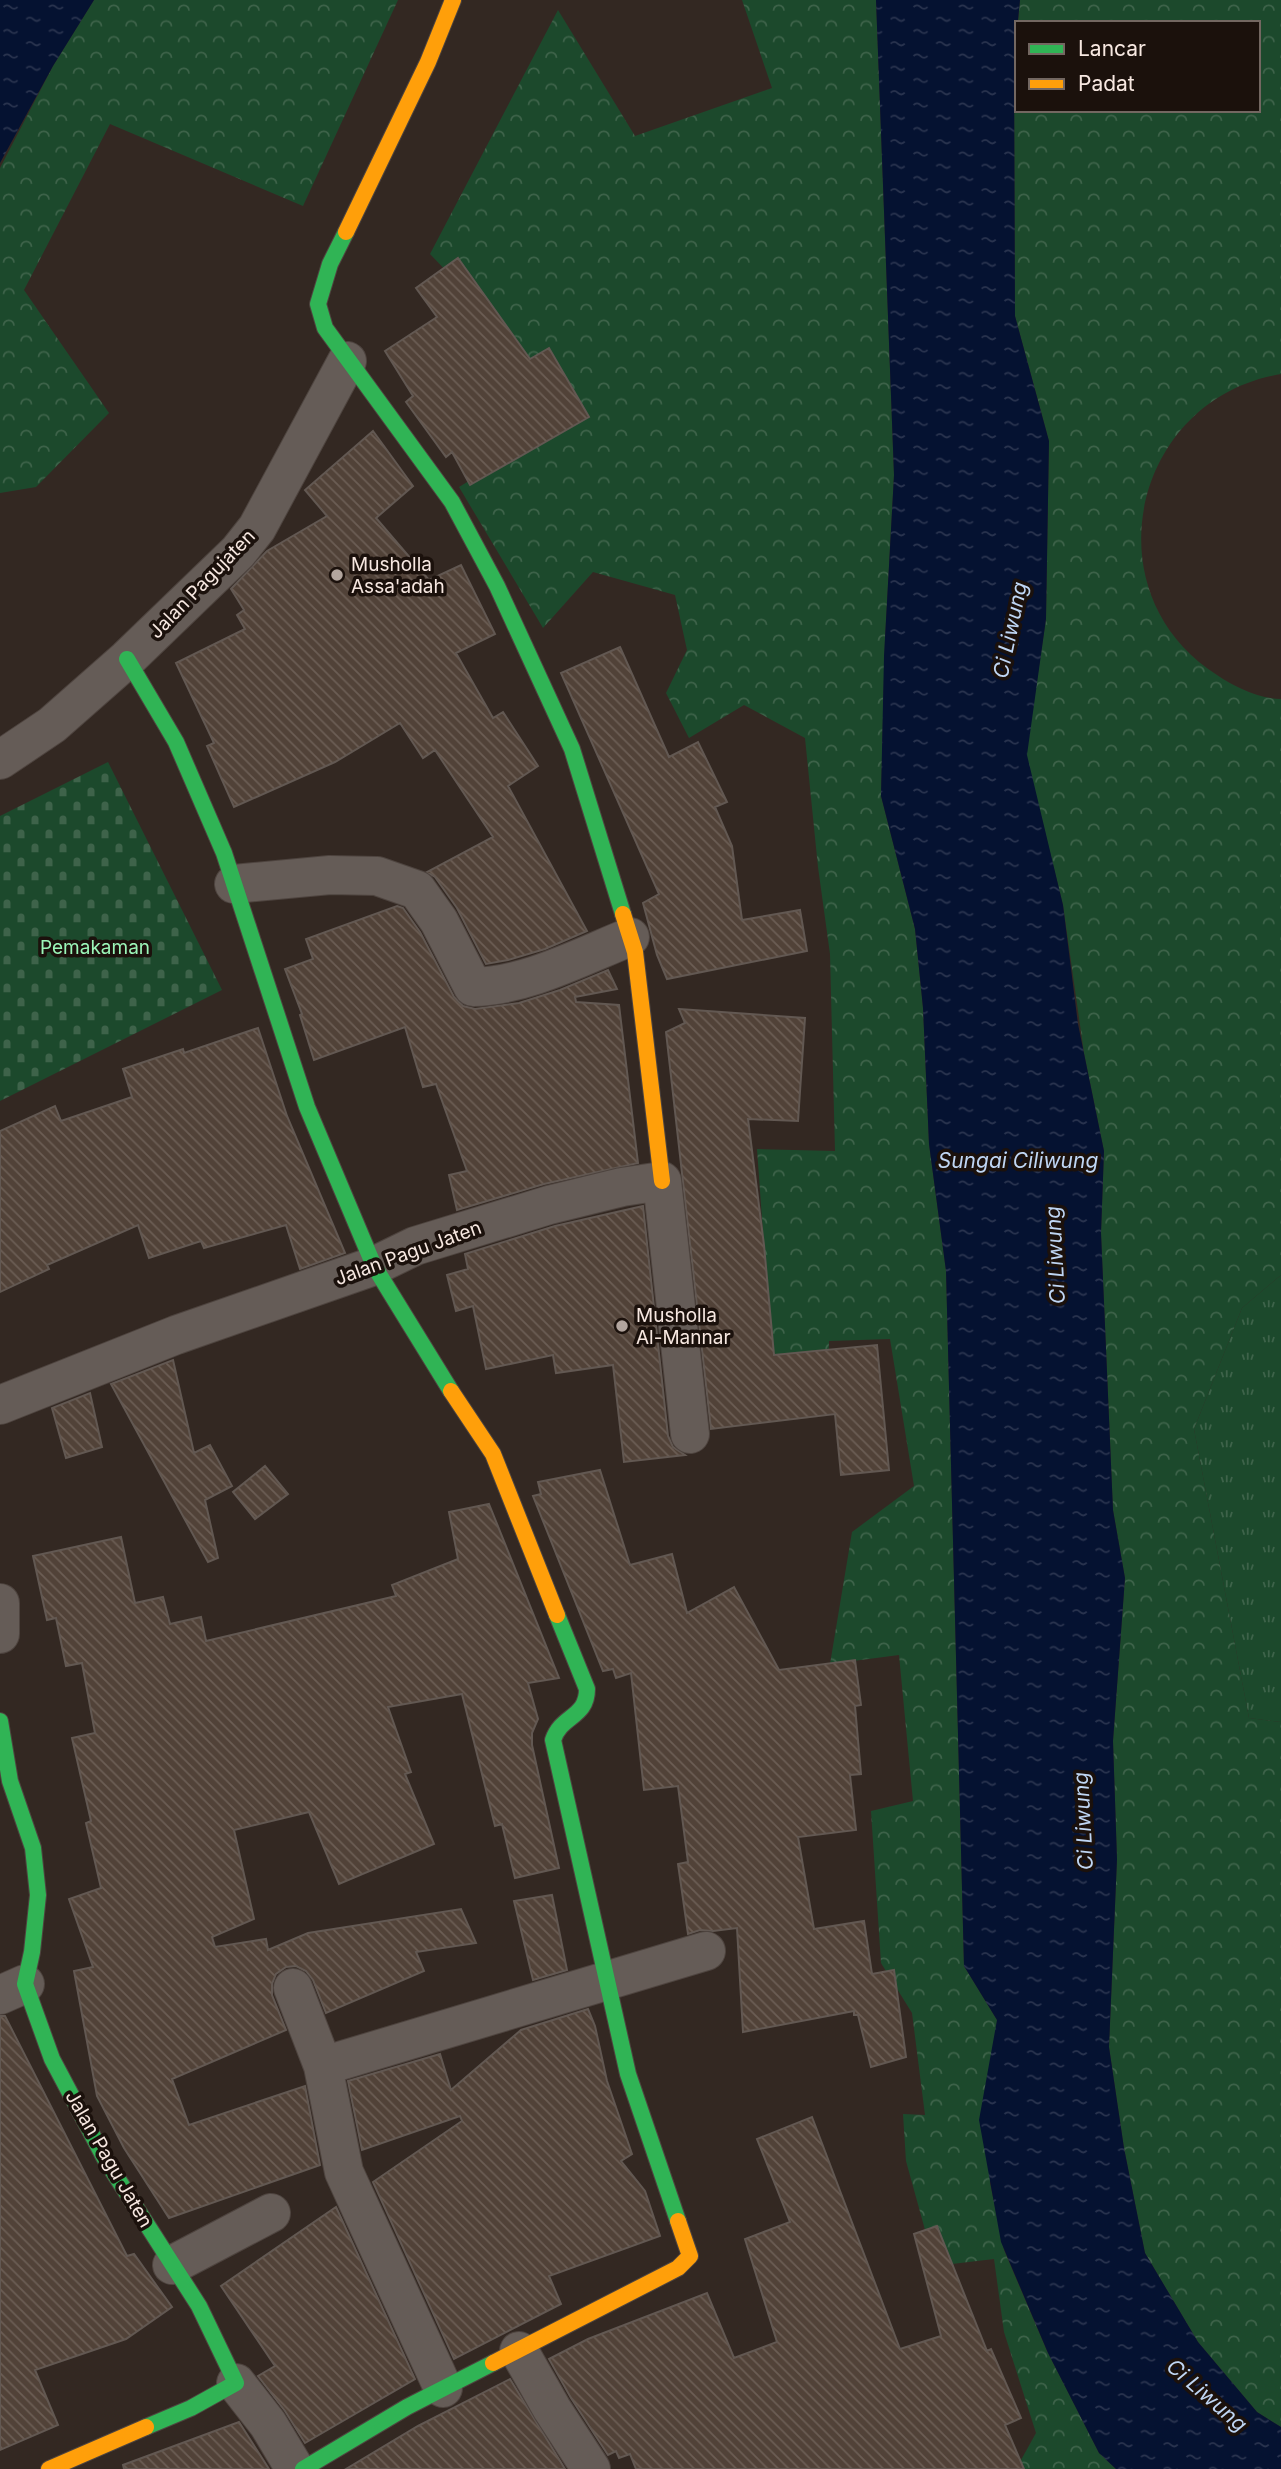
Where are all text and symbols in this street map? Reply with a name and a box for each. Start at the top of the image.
legend [1015,21,1260,112]
text: Lancar [1078,36,1146,61]
text: Padat [1078,71,1135,96]
street label: Jalan Pagujaten [144,525,260,643]
place label: Musholla Assa'adah [351,553,445,598]
marker: Musholla Assa'adah [329,567,345,583]
water label: Ci Liwung [988,579,1032,681]
park label: Pemakaman [40,936,150,959]
water label: Sungai Ciliwung [938,1148,1098,1173]
water label: Ci Liwung [1040,1205,1070,1305]
street label: Jalan Pagu Jaten [332,1216,484,1290]
place label: Musholla Al-Mannar [636,1304,731,1349]
marker: Musholla Al-Mannar [614,1318,630,1334]
water label: Ci Liwung [1068,1771,1098,1871]
street label: Jalan Pagu Jaten [60,2086,158,2232]
water label: Ci Liwung [1162,2353,1252,2437]

